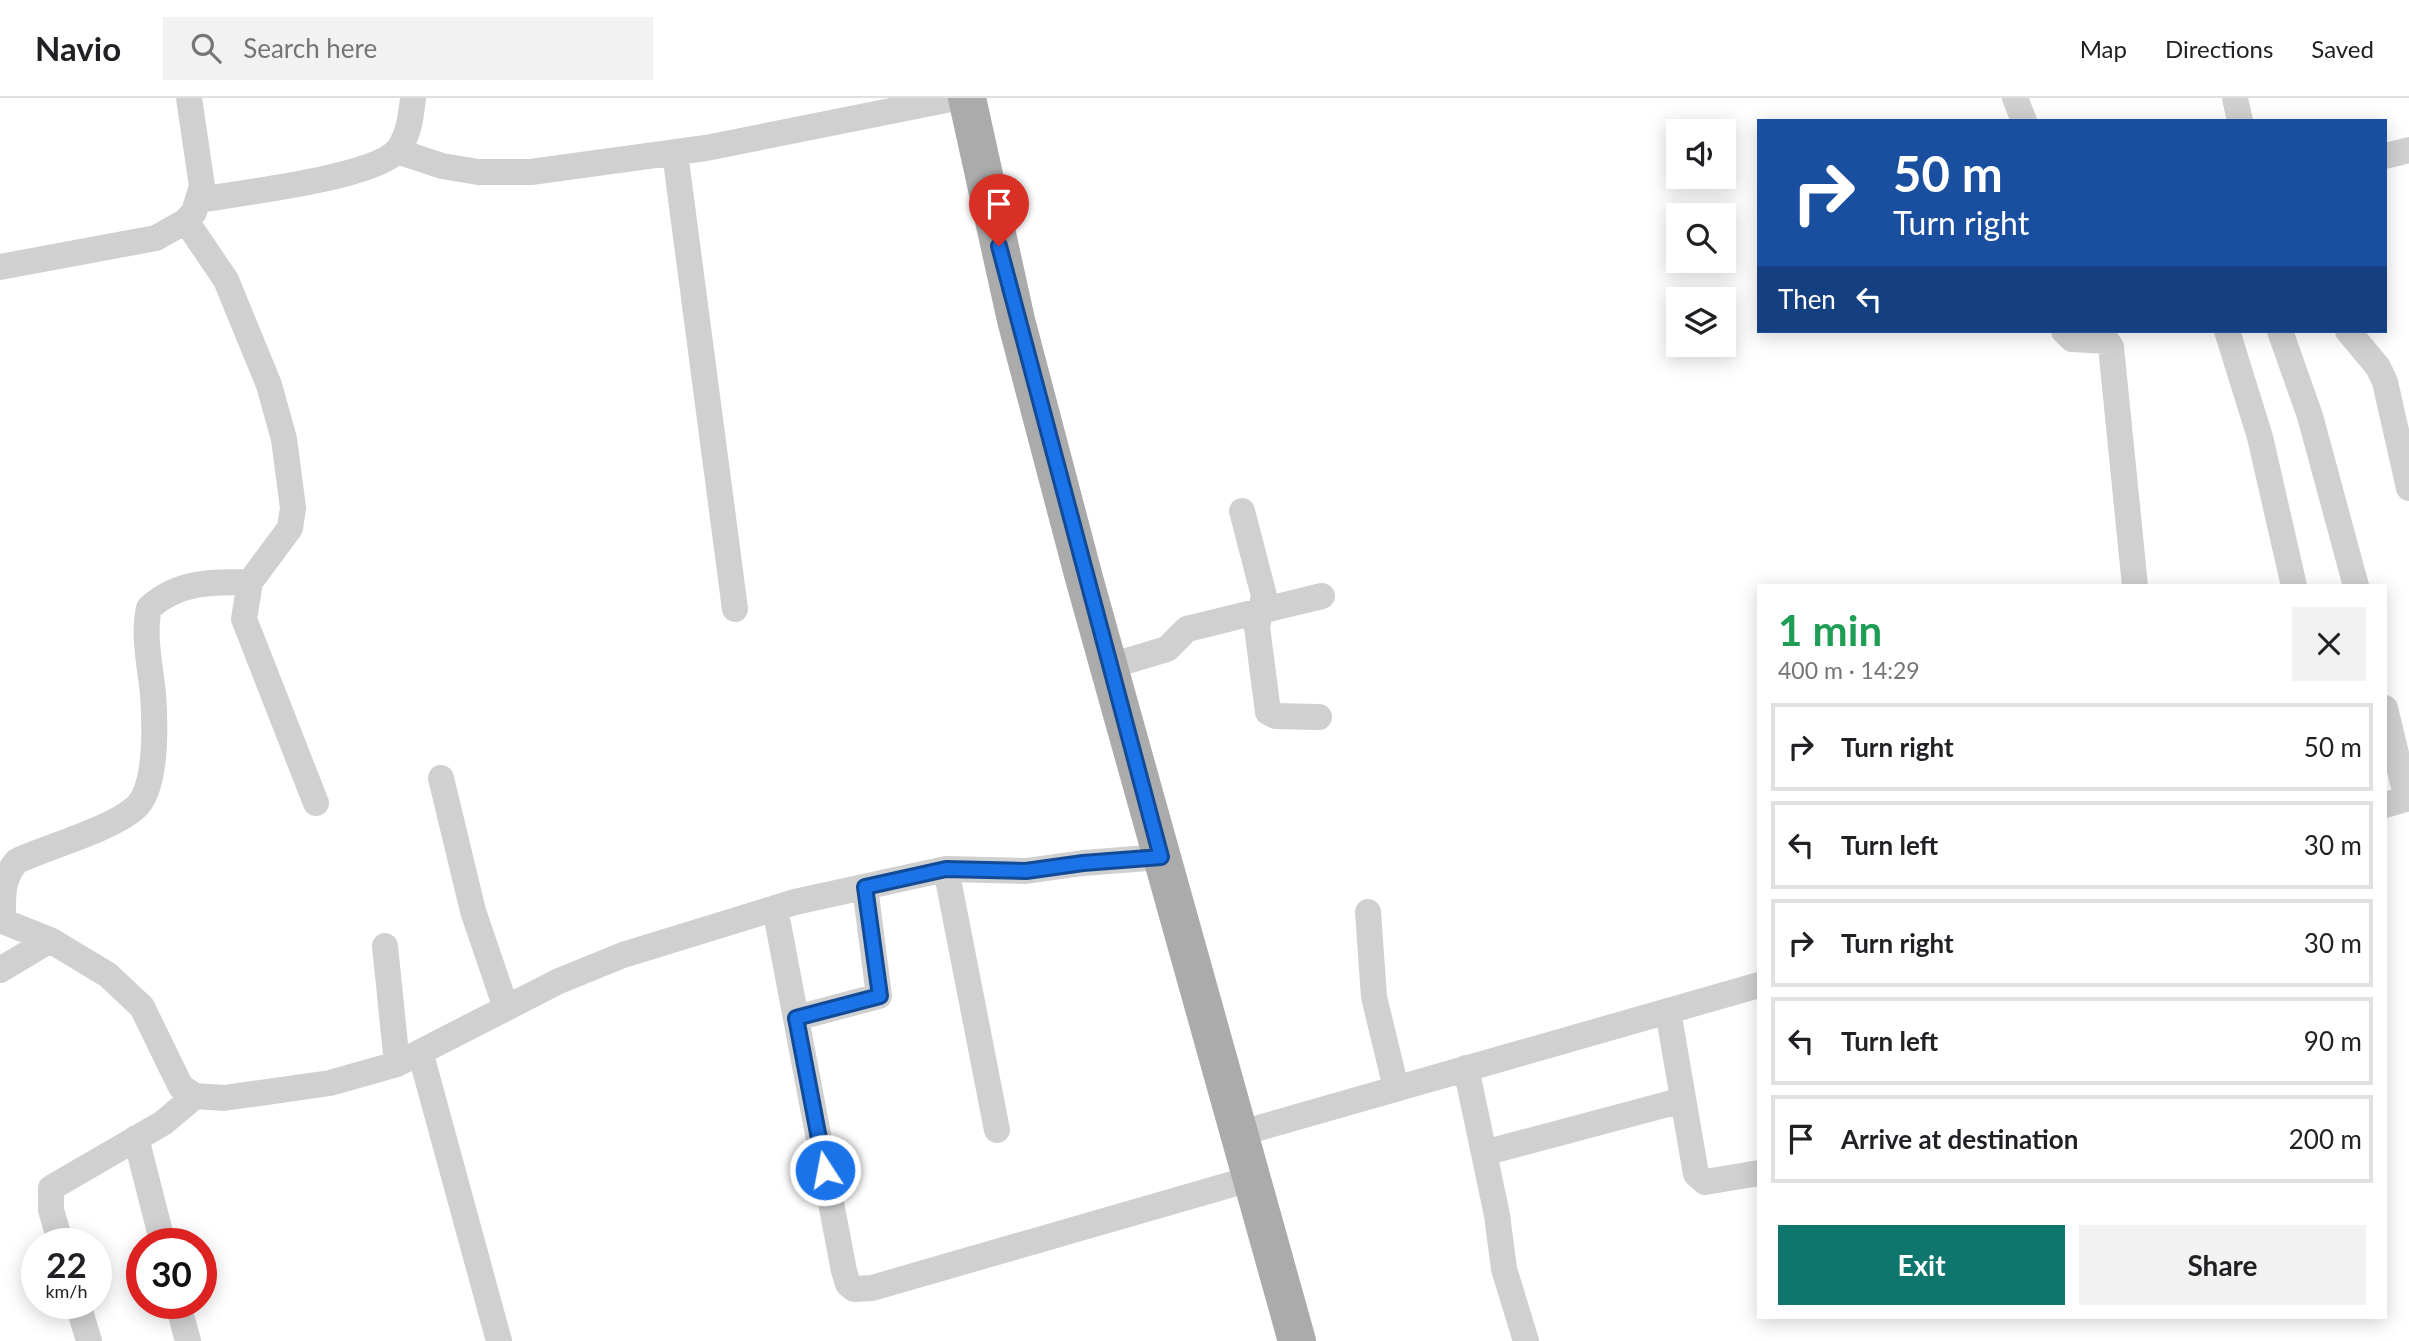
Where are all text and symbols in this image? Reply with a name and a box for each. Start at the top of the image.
search box [163,17,653,80]
text: Navio [35,28,121,68]
icon: search [187,29,225,67]
text: Search here [243,32,377,64]
text: Map [2080,34,2127,63]
text: Directions [2165,34,2273,63]
text: Saved [2311,34,2374,63]
map controls [1666,119,1736,357]
button: sound [1666,119,1736,189]
text: 50 m [1893,144,2003,202]
icon: right [1778,147,1869,238]
pin [969,174,1029,246]
icon: arrive [980,185,1018,223]
button: search [1666,203,1736,273]
text: Turn right [1893,203,2029,242]
icon: left [1850,280,1888,318]
text: Then [1778,283,1836,315]
button: layers [1666,287,1736,357]
text: 1 min [1778,605,1882,655]
button: close [2292,607,2366,681]
text: 400 m · 14:29 [1778,656,1920,684]
icon: right [1782,728,1820,766]
text: Turn right [1841,731,1954,763]
text: 50 m [2304,731,2362,763]
icon: left [1782,826,1820,864]
text: Turn left [1841,829,1938,861]
text: 30 m [2304,829,2362,861]
icon: right [1782,924,1820,962]
text: Turn right [1841,927,1954,959]
text: 30 m [2304,927,2362,959]
icon: left [1782,1022,1820,1060]
text: Turn left [1841,1025,1938,1057]
text: 90 m [2304,1025,2362,1057]
icon: arrive [1782,1120,1820,1158]
text: Arrive at destination [1841,1123,2078,1155]
text: 200 m [2289,1123,2362,1155]
position arrow [788,1133,862,1207]
button: Exit [1778,1225,2065,1305]
button: Share [2079,1225,2366,1305]
speed limit sign: 30 [126,1228,217,1319]
text: 22 [46,1243,87,1285]
text: km/h [45,1280,88,1302]

